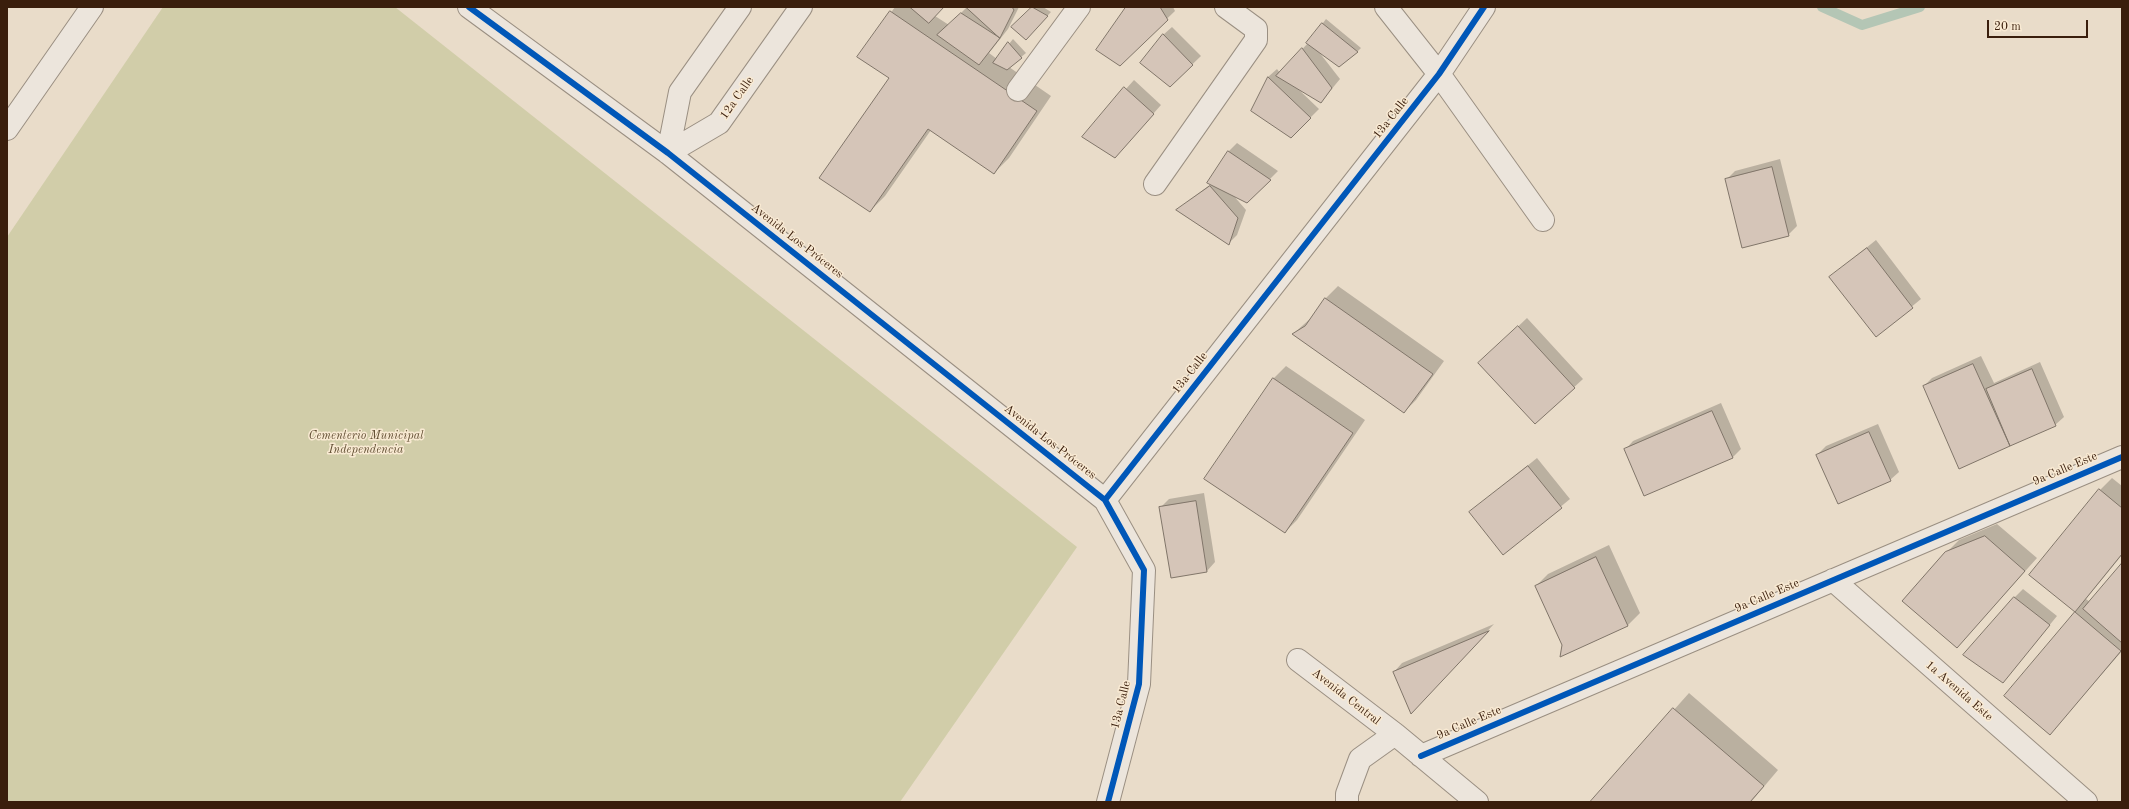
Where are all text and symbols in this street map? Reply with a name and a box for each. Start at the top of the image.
scale bar [1989,12,2090,38]
text: 20 m [1994,21,2021,33]
street label: 12a Calle [717,74,757,122]
street label: 13a Calle [1370,94,1412,142]
street label: Avenida Los Próceres [748,201,846,281]
street label: 13a Calle [1169,349,1211,397]
street label: Avenida Los Próceres [1001,402,1099,482]
park label: Cementerio Municipal Independencia [308,429,424,457]
street label: 9a Calle Este [2031,449,2099,489]
street label: 9a Calle Este [1733,576,1801,616]
street label: 1a Avenida Este [1922,658,1996,724]
street label: Avenida Central [1309,666,1383,728]
street label: 13a Calle [1108,679,1134,731]
street label: 9a Calle Este [1435,703,1503,743]

